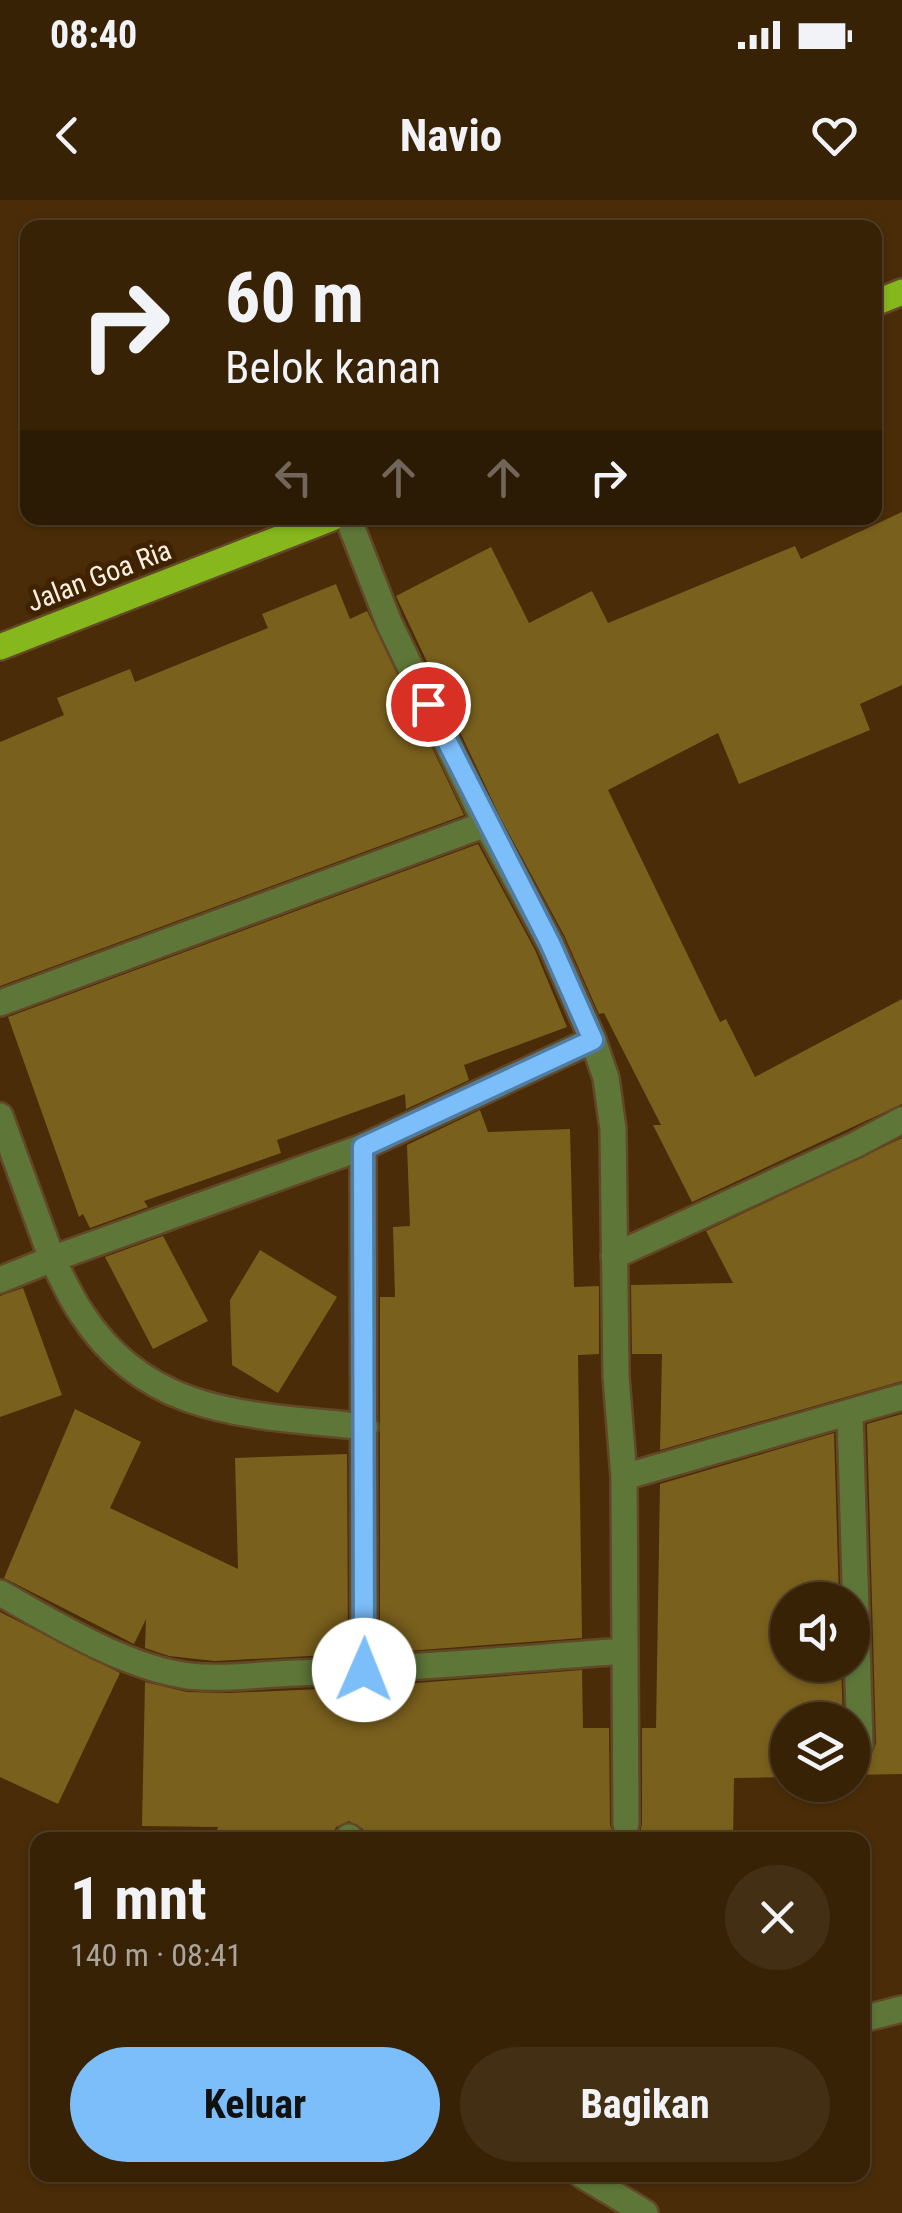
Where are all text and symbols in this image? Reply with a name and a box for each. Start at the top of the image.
text: 08:40 [50,13,137,57]
icon: back [40,108,95,163]
icon: heart [807,108,862,163]
text: Navio [400,109,502,162]
text: 60 m [225,257,364,339]
icon: right [60,260,190,390]
text: Belok kanan [225,341,441,394]
icon: left [266,450,321,505]
icon: ahead [371,450,426,505]
icon: ahead [476,450,531,505]
icon: right [581,450,636,505]
street label: Jalan Goa Ria [22,533,176,619]
pin [386,662,471,747]
icon: arrive [401,677,456,732]
map controls [770,1582,870,1802]
button: sound [770,1582,870,1682]
position arrow [312,1618,416,1722]
button: layers [770,1702,870,1802]
text: 1 mnt [70,1863,207,1934]
button: close [725,1865,830,1970]
text: 140 m · 08:41 [70,1936,242,1974]
button: Keluar [70,2047,440,2162]
button: Bagikan [460,2047,830,2162]

